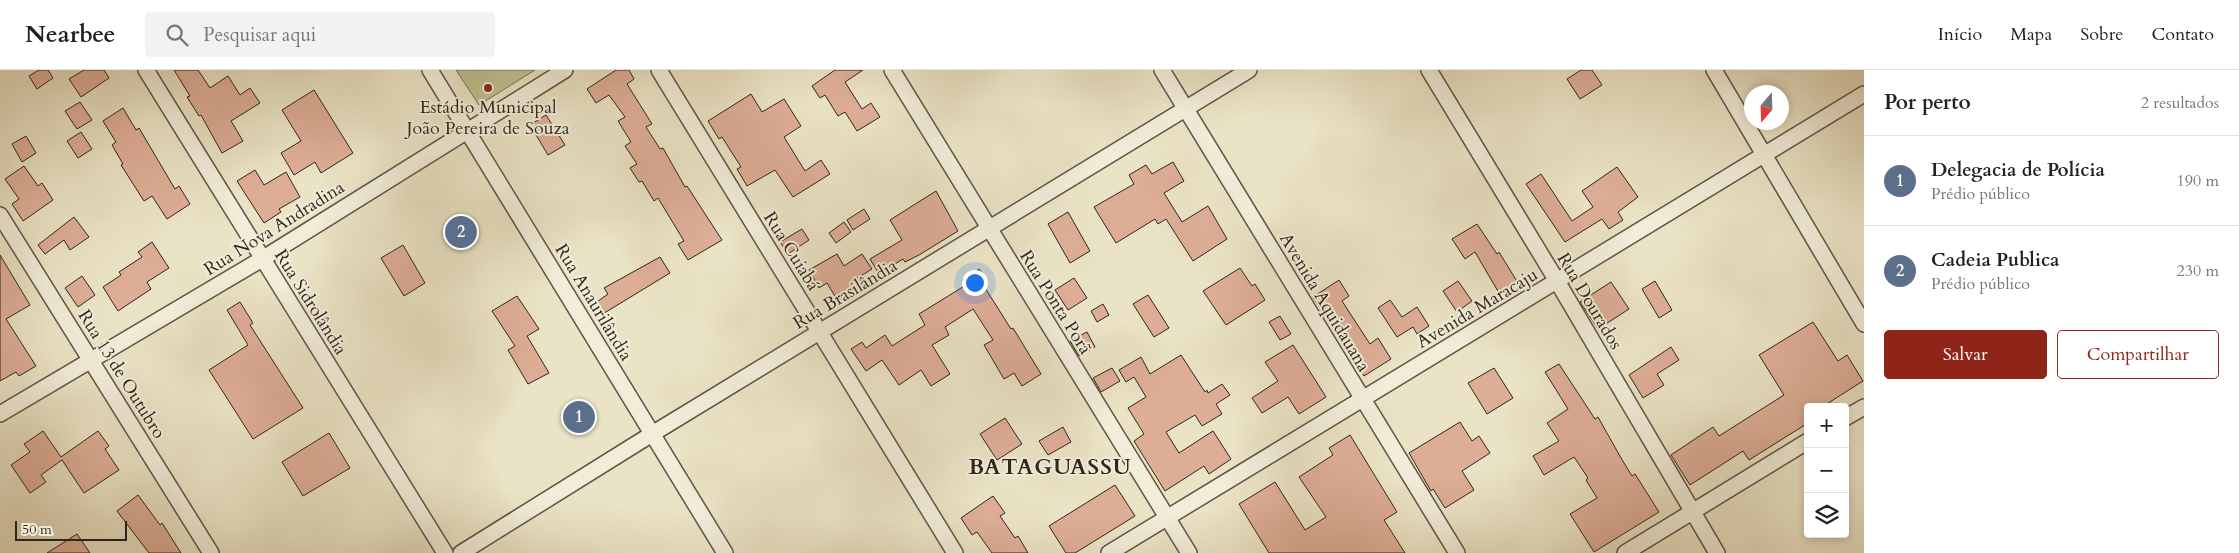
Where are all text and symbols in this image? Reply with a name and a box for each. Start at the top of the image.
search box [145,12,495,57]
text: Nearbee [25,18,115,51]
icon: search [163,21,191,49]
text: Pesquisar aqui [203,22,316,48]
text: Início [1938,22,1982,47]
text: Mapa [2010,22,2052,47]
text: Sobre [2080,22,2123,47]
text: Contato [2151,22,2214,47]
marker: Estádio Municipal João Pereira de Souza [482,82,494,94]
north arrow [1744,85,1789,130]
text: Por perto [1884,88,1971,117]
text: 2 resultados [2141,92,2219,114]
place label: Estádio Municipal João Pereira de Souza [403,95,570,141]
text: Delegacia de Polícia [1931,157,2105,183]
text: 1 [1896,170,1904,192]
text: 190 m [2177,170,2219,192]
street label: Rua Nova Andradina [199,175,349,282]
text: Prédio público [1931,183,2030,205]
street label: Rua Cuiabá [757,207,826,296]
pin: 2 [445,213,477,251]
street label: Avenida Aquidauana [1273,228,1376,377]
street label: Rua Anaurilândia [549,239,638,366]
street label: Rua Sidrolândia [268,245,353,360]
street label: Rua Ponta Porã [1014,245,1098,359]
text: Cadeia Publica [1931,247,2060,273]
street label: Rua Dourados [1551,248,1628,354]
street label: Rua Brasilândia [788,253,902,335]
text: 2 [1896,260,1904,282]
text: 230 m [2177,260,2219,282]
street label: Avenida Maracaju [1412,262,1543,355]
your location [962,270,988,296]
text: Prédio público [1931,273,2030,295]
street label: Rua 13 de Outubro [72,305,171,444]
button: Salvar [1884,330,2047,379]
button: Compartilhar [2057,330,2219,379]
pin: 1 [563,398,595,436]
map controls [1804,403,1849,538]
button: + [1804,403,1849,448]
button: − [1804,448,1849,493]
district label: BATAGUASSU [968,452,1132,482]
button: layers [1804,493,1849,538]
scale bar [15,518,128,541]
text: 50 m [22,520,52,539]

